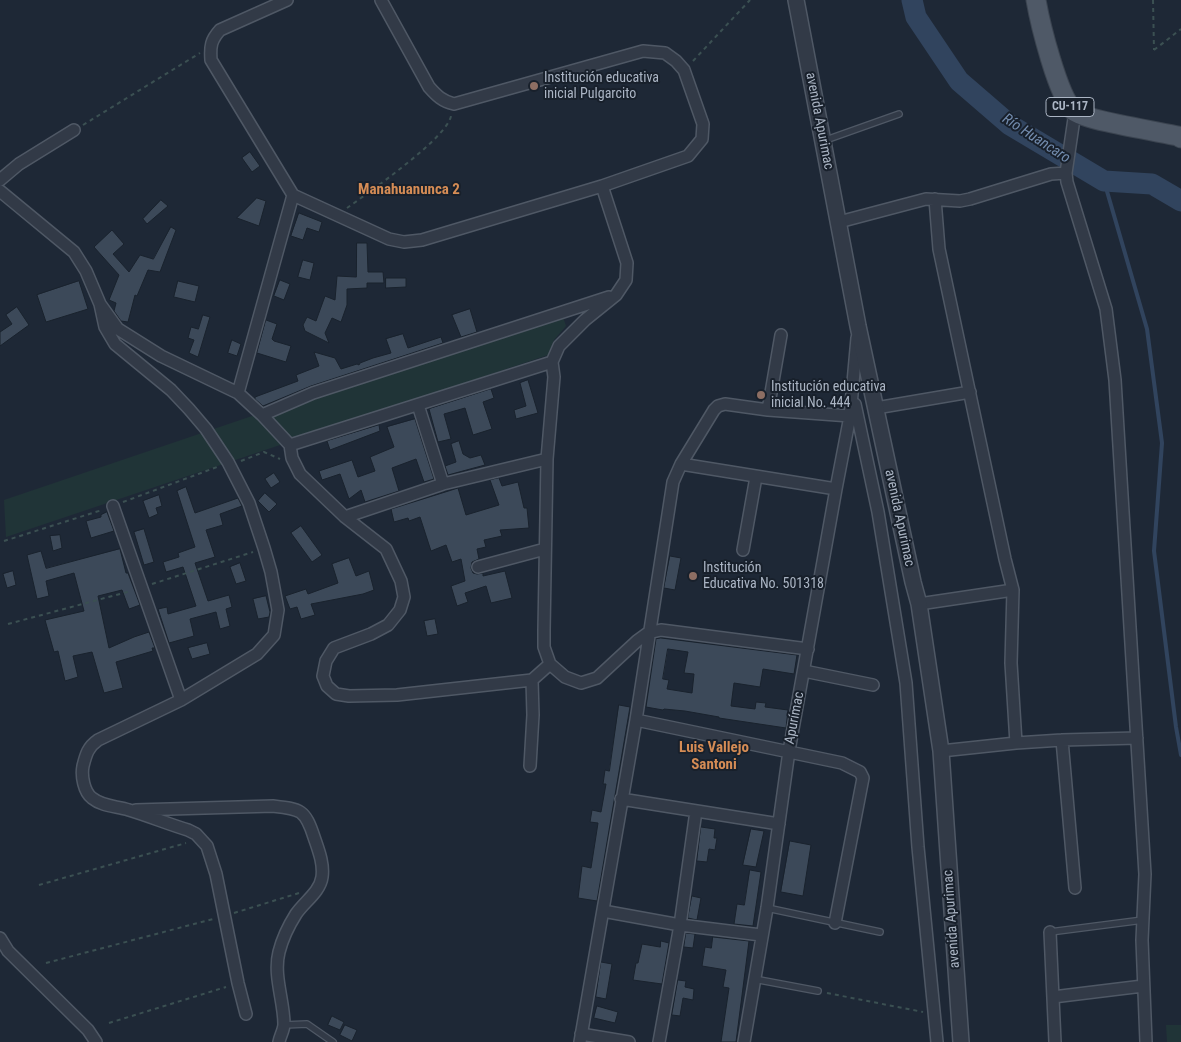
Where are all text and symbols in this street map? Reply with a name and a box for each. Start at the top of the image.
place label: Institución educativa inicial Pulgarcito [544,70,659,102]
street label: avenida Apurimac [801,71,837,171]
marker: Institución educativa inicial Pulgarcito [528,80,540,92]
road number: CU-117 [1046,98,1094,116]
water label: Río Huancaro [999,110,1073,168]
district label: Manahuanunca 2 [358,181,460,199]
place label: Institución educativa inicial No. 444 [771,379,886,412]
marker: Institución educativa inicial No. 444 [755,389,767,401]
street label: avenida Apurimac [881,468,917,568]
place label: Institución Educativa No. 501318 [703,560,824,592]
marker: Institución Educativa No. 501318 [687,570,699,582]
street label: Apurímac [782,690,808,746]
district label: Luis Vallejo Santoni [679,739,749,774]
street label: avenida Apurimac [940,869,964,969]

